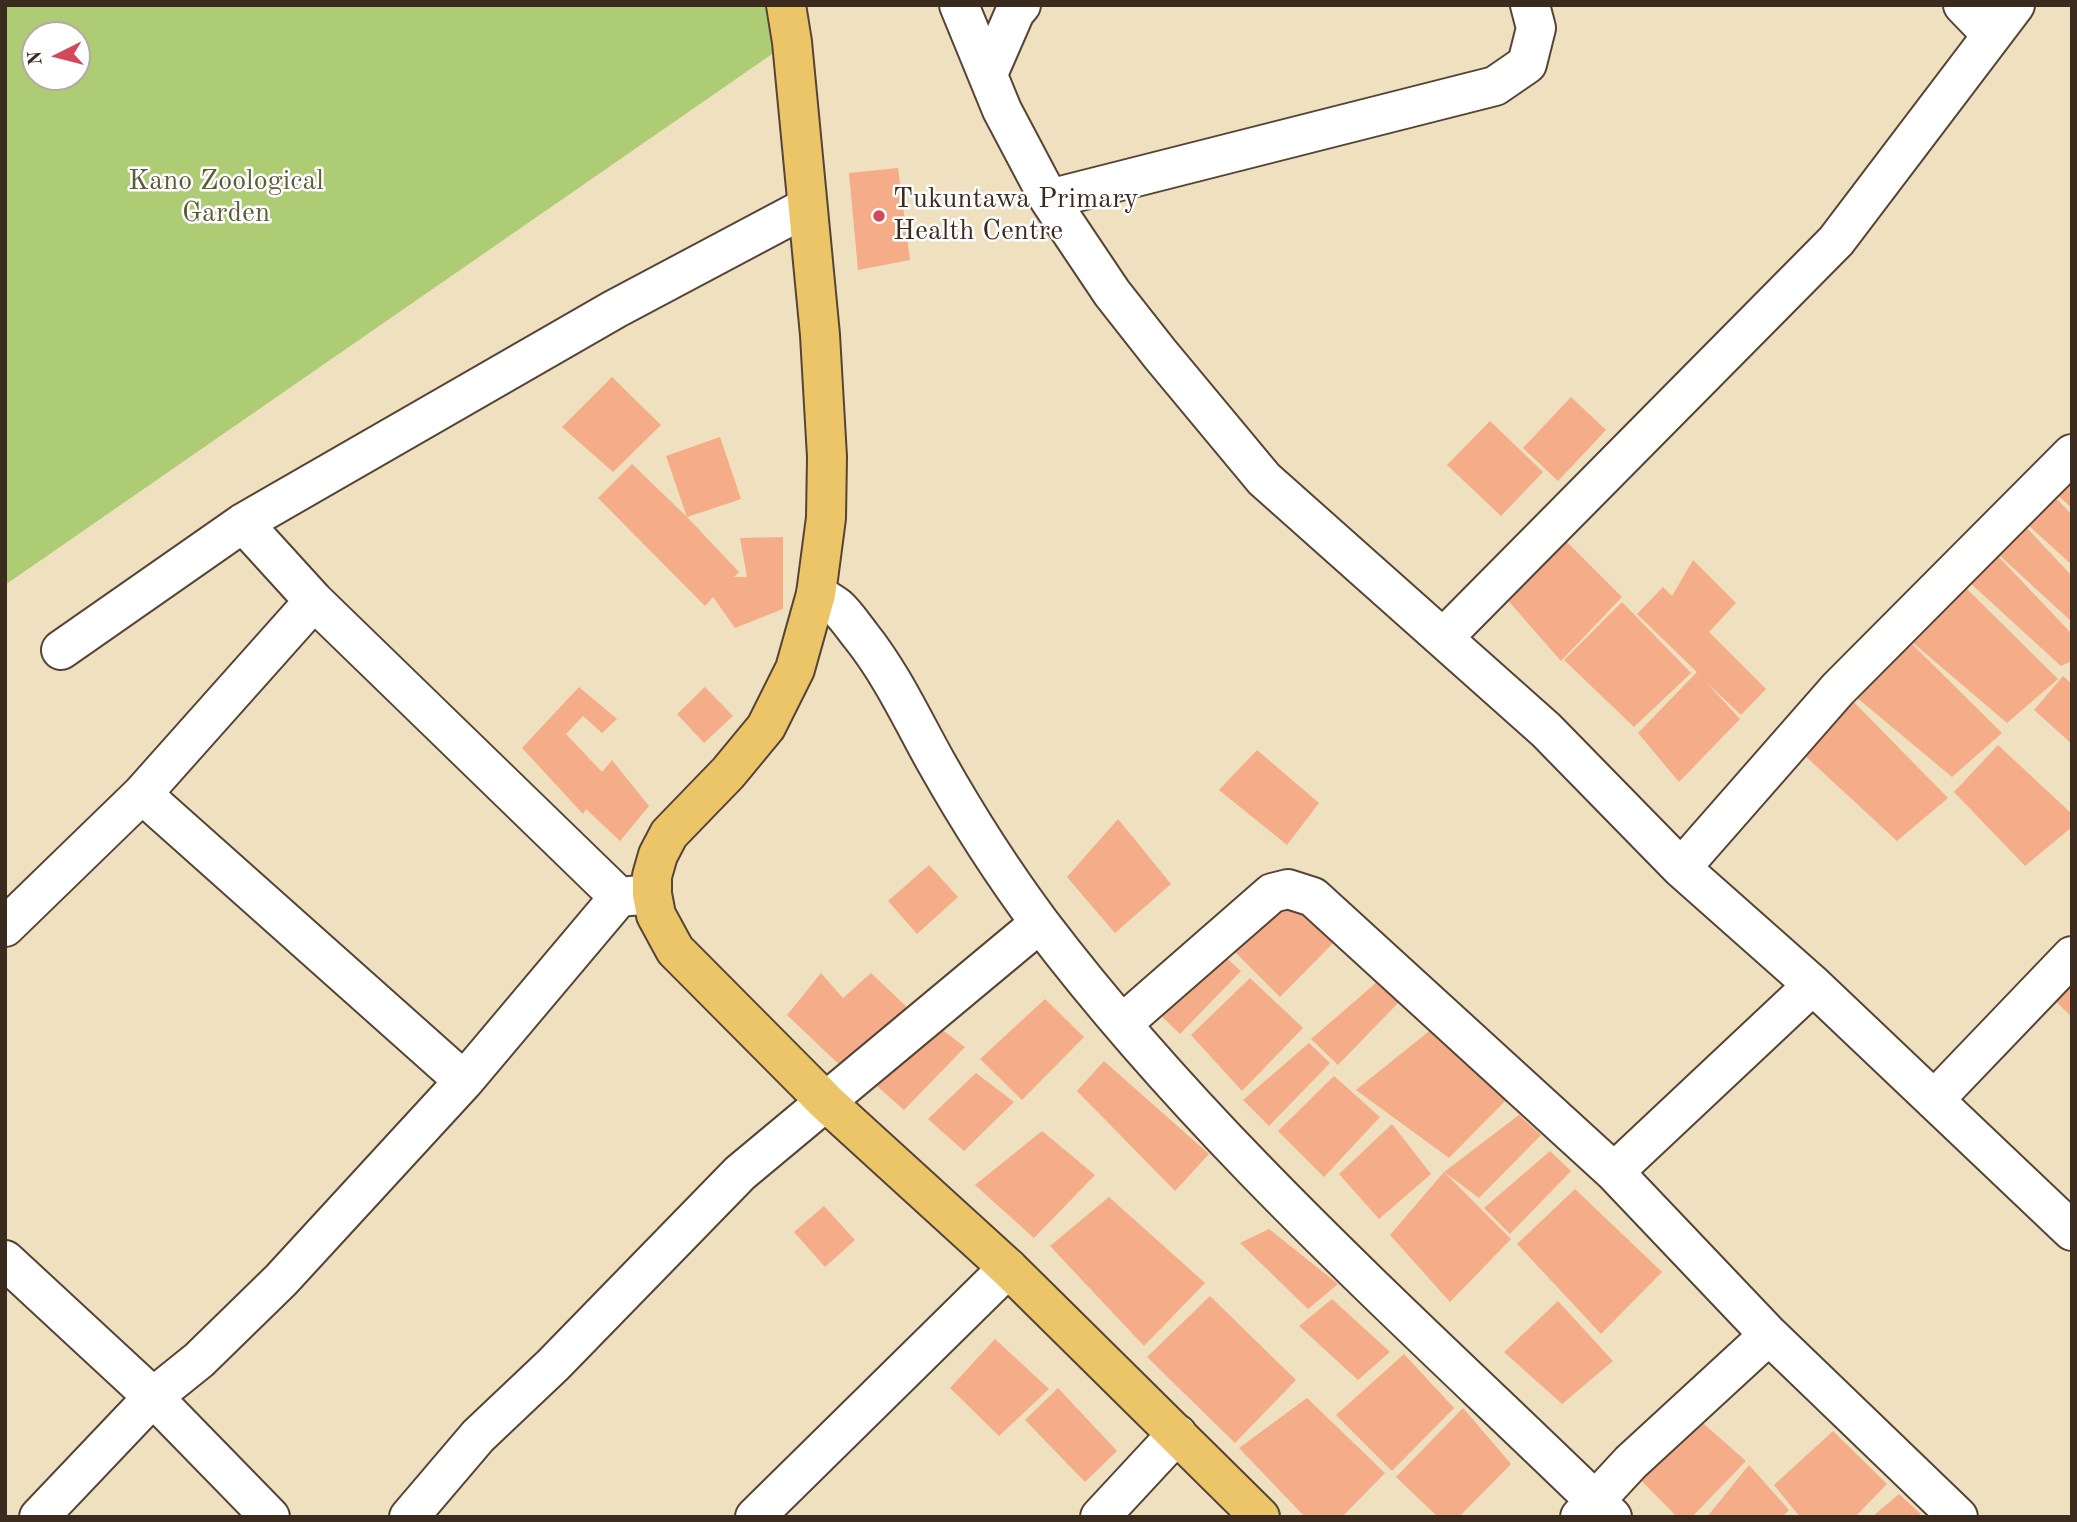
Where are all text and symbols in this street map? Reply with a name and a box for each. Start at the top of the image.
north arrow [21,21,91,91]
text: N [26,50,47,66]
park label: Kano Zoological Garden [128,165,324,231]
place label: Tukuntawa Primary Health Centre [893,183,1139,249]
marker: Tukuntawa Primary Health Centre [871,208,887,224]

